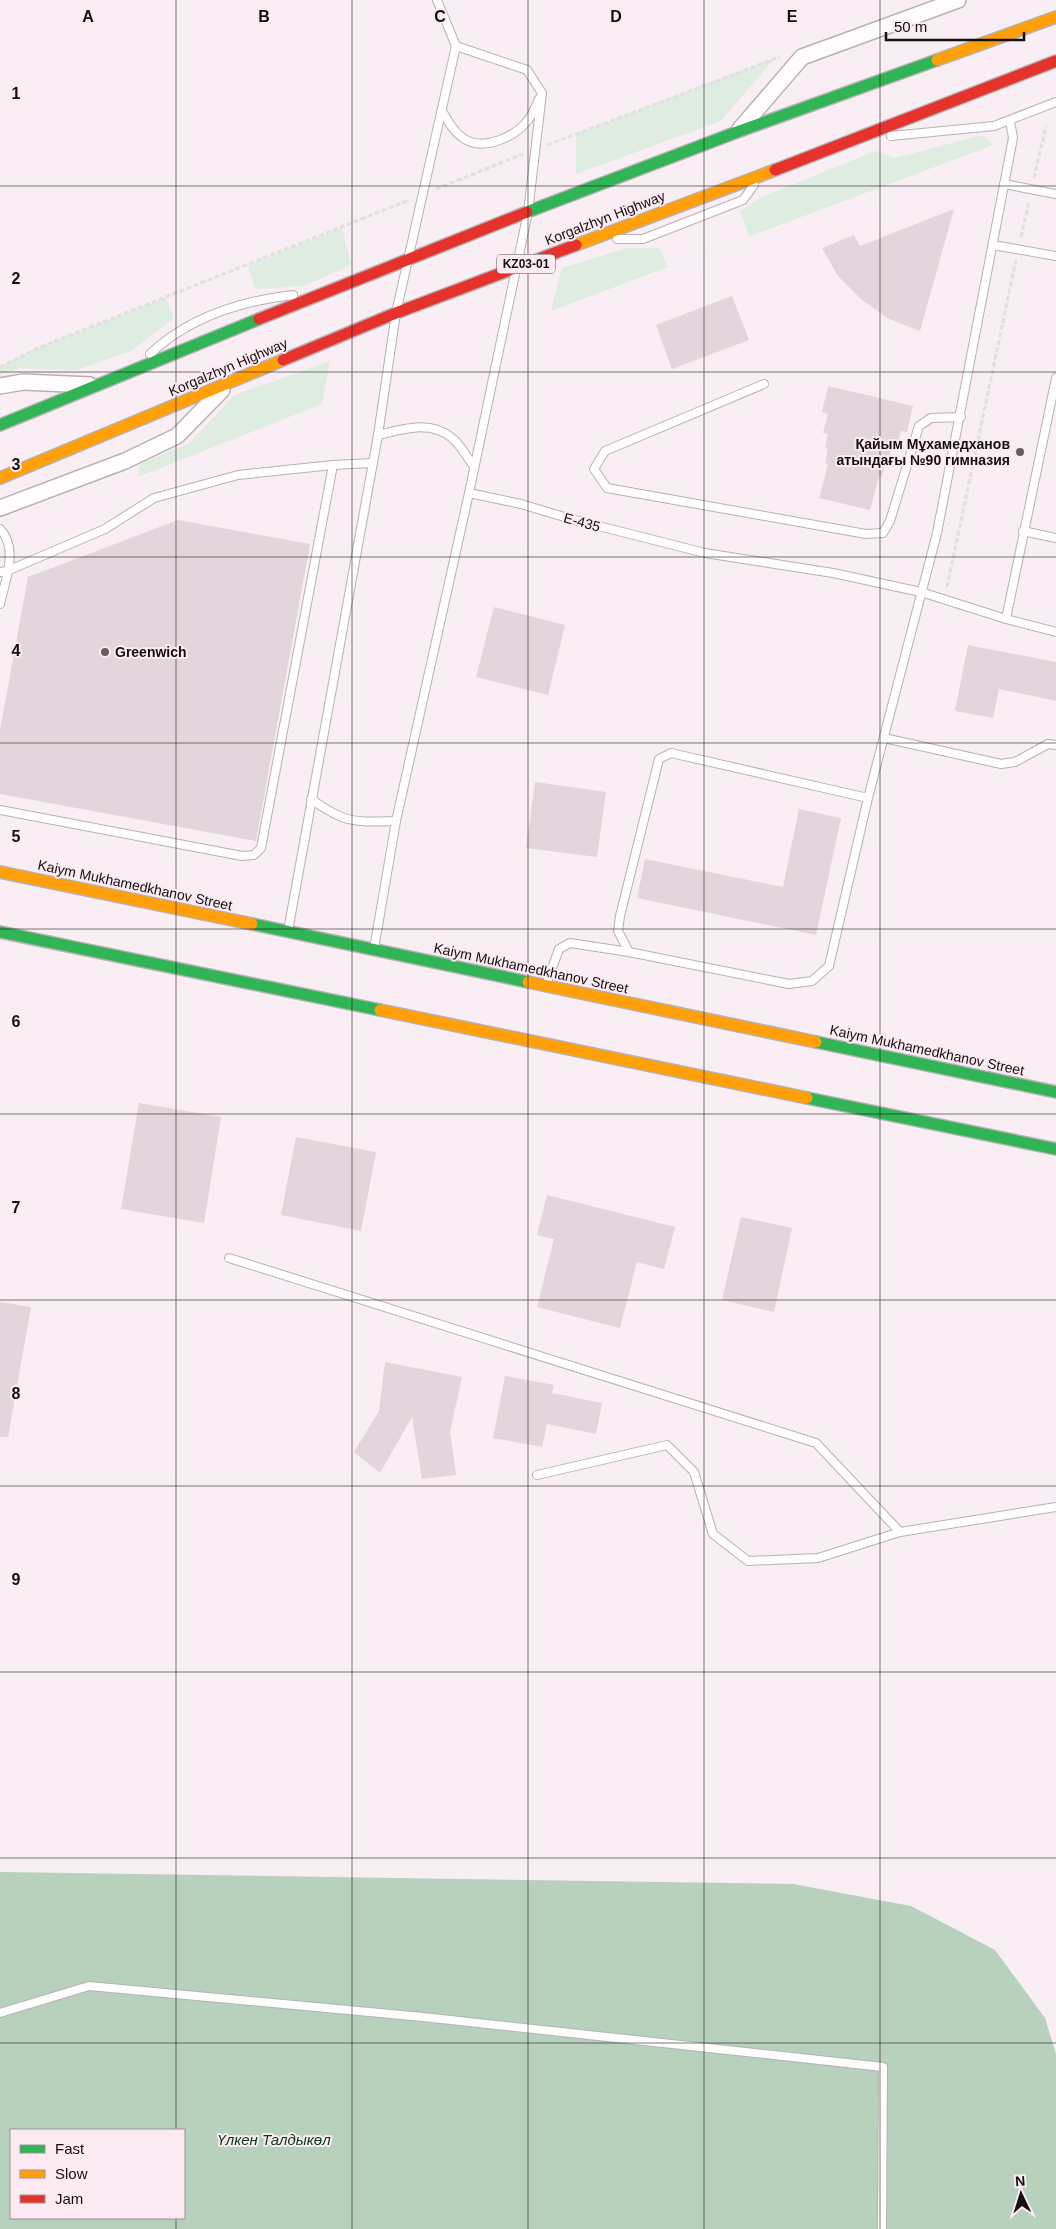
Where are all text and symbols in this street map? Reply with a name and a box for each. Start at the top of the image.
text: A [82,8,94,25]
text: B [258,8,270,25]
text: C [434,8,446,25]
text: D [610,8,622,25]
text: E [787,8,798,25]
scale bar [886,10,1024,42]
text: 50 m [894,18,927,35]
text: 1 [12,85,21,102]
street label: Korgalzhyn Highway [543,188,667,248]
road number: KZ03-01 [497,254,555,274]
text: 2 [12,270,21,287]
street label: Korgalzhyn Highway [166,335,290,399]
place label: Қайым Мұхамедханов атындағы №90 гимназия [837,436,1010,468]
marker: Қайым Мұхамедханов атындағы №90 гимназия [1014,446,1026,458]
text: 3 [12,456,21,473]
street label: Е-435 [562,509,602,535]
text: 4 [12,642,21,659]
place label: Greenwich [115,644,187,660]
marker: Greenwich [99,646,111,658]
text: 5 [12,828,21,845]
street label: Kaiym Mukhamedkhanov Street [36,857,234,913]
street label: Kaiym Mukhamedkhanov Street [432,940,630,996]
text: 6 [12,1013,21,1030]
street label: Kaiym Mukhamedkhanov Street [828,1022,1026,1078]
text: 7 [12,1199,21,1216]
text: 8 [12,1385,21,1402]
text: 9 [12,1571,21,1588]
legend [10,2129,185,2219]
water label: Үлкен Талдыкөл [217,2131,331,2148]
text: Fast [55,2140,85,2157]
text: Slow [55,2165,88,2182]
north arrow [996,2169,1046,2219]
text: N [1014,2173,1026,2189]
text: Jam [55,2190,83,2207]

